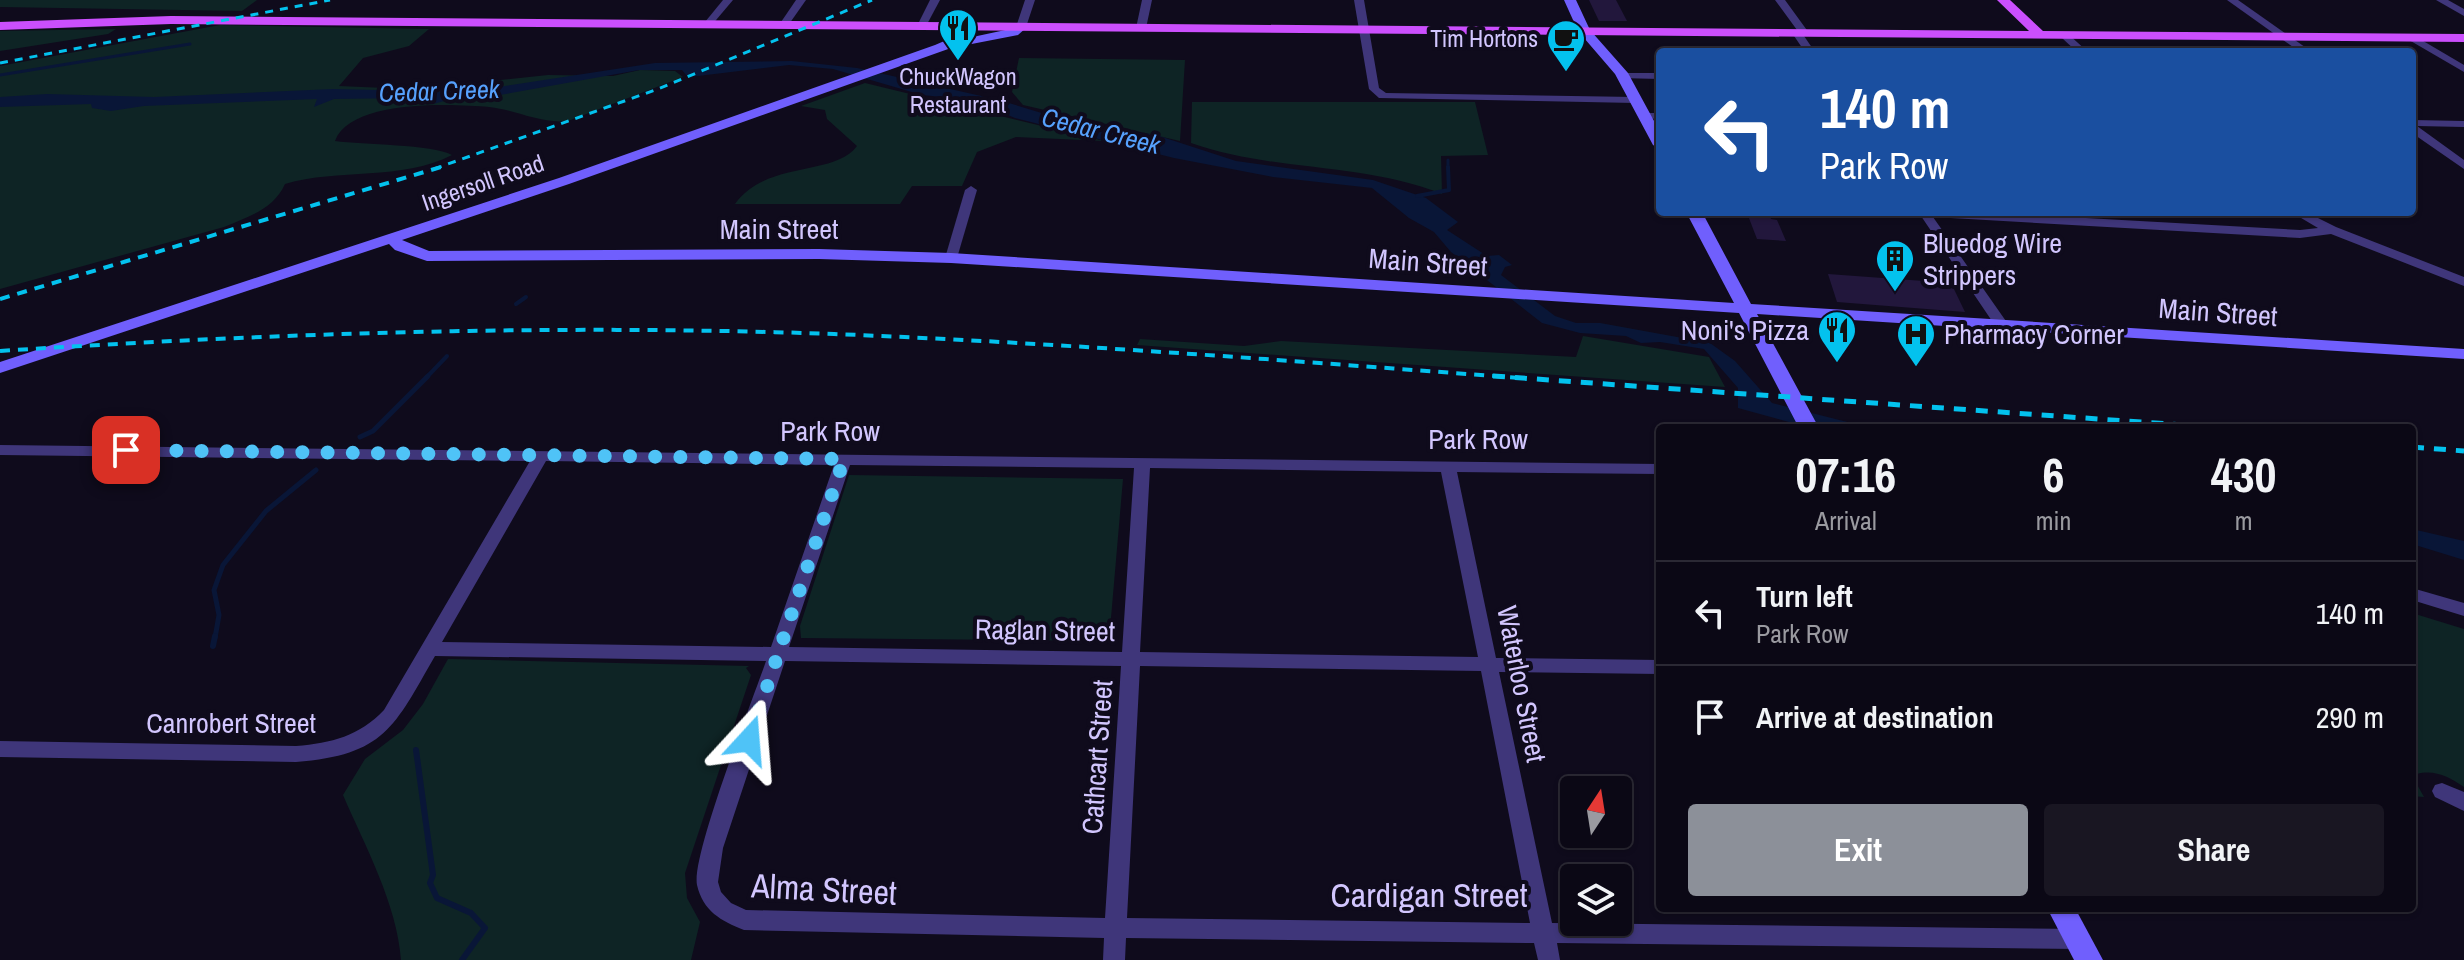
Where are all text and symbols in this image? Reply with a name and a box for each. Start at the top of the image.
restaurant icon: ChuckWagon Restaurant [937,7,979,62]
cafe icon: Tim Hortons [1545,18,1587,73]
place label: Tim Hortons [1430,22,1538,54]
place label: ChuckWagon Restaurant [899,60,1017,120]
text: 140 m [1820,70,1950,145]
water label: Cedar Creek [378,71,501,110]
icon: left [1688,80,1792,184]
water label: Cedar Creek [1038,99,1165,162]
text: Park Row [1820,142,1948,190]
street label: Ingersoll Road [417,146,548,218]
street label: Main Street [720,210,838,248]
place label: Bluedog Wire Strippers [1923,224,2062,294]
building icon: Bluedog Wire Strippers [1874,238,1916,293]
street label: Main Street [1367,239,1489,285]
street label: Main Street [2157,289,2279,335]
restaurant icon: Noni's Pizza [1816,309,1858,364]
place label: Noni's Pizza [1681,311,1809,349]
hospital icon: Pharmacy Corner [1895,313,1937,368]
place label: Pharmacy Corner [1944,315,2124,353]
street label: Park Row [780,412,880,450]
pin [92,416,160,484]
street label: Park Row [1428,420,1528,458]
icon: arrive [104,428,148,472]
text: 07:16 [1796,442,1896,507]
text: 6 [2043,442,2064,507]
text: 430 [2211,442,2276,507]
text: Arrival [1815,503,1877,538]
text: min [2036,503,2071,538]
text: m [2235,503,2253,538]
text: Turn left [1756,576,1853,616]
icon: left [1688,591,1732,635]
text: 140 m [2316,593,2384,633]
street label: Waterloo Street [1488,602,1556,766]
street label: Raglan Street [974,610,1116,650]
text: Park Row [1756,616,1848,651]
street label: Cathcart Street [1073,679,1121,835]
icon: arrive [1688,695,1732,739]
text: Arrive at destination [1756,697,1994,737]
text: 290 m [2316,697,2384,737]
position arrow [707,698,791,782]
street label: Canrobert Street [146,704,316,742]
north arrow [1560,776,1632,848]
map controls [1560,776,1632,936]
button: Exit [1688,804,2028,896]
button: Share [2044,804,2384,896]
street label: Alma Street [749,862,898,916]
button: layers [1560,864,1632,936]
street label: Cardigan Street [1331,872,1528,918]

